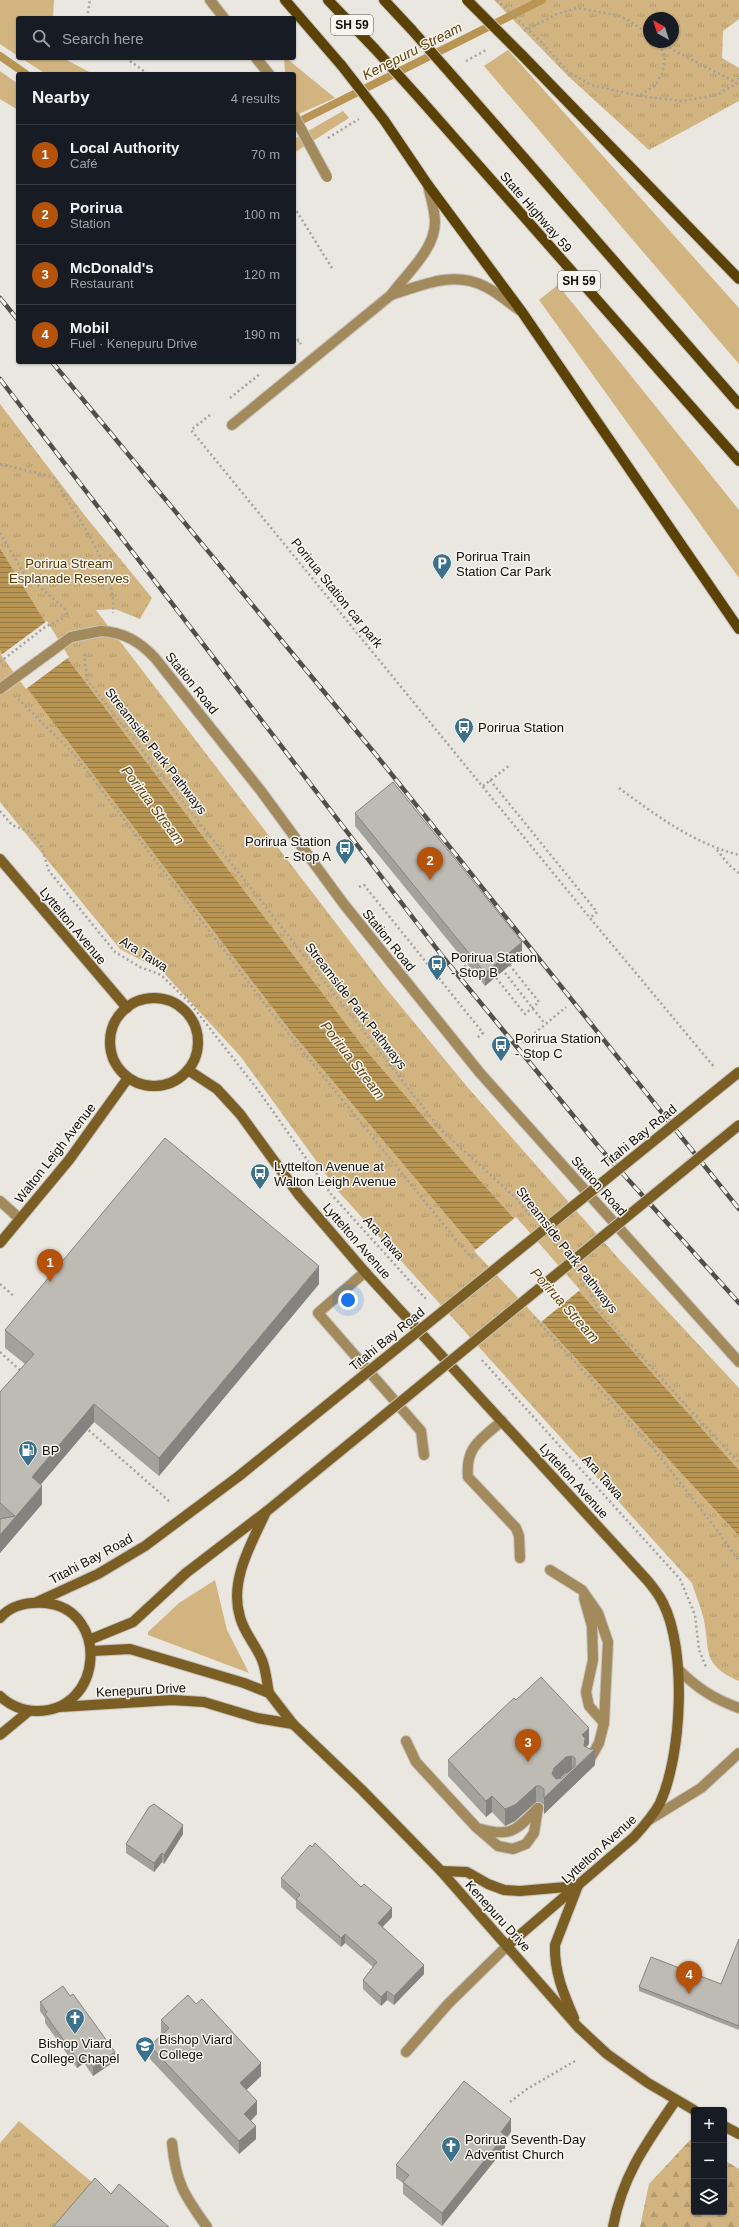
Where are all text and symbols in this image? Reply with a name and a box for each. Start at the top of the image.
north arrow [643,12,679,48]
road number: SH 59 [331,15,373,35]
search box [16,16,296,60]
water label: Kenepuru Stream [359,19,465,83]
icon: search [30,27,52,49]
text: Search here [62,30,144,47]
text: Nearby [32,88,90,107]
text: 4 results [231,91,280,106]
text: Local Authority [70,139,179,156]
text: 1 [41,147,49,162]
text: 70 m [251,147,280,162]
text: Café [70,156,97,171]
street label: State Highway 59 [497,169,575,255]
text: Porirua [70,199,123,216]
text: 2 [41,207,49,222]
text: 100 m [244,207,280,222]
text: Station [70,216,110,231]
text: McDonald's [70,259,154,276]
text: 3 [41,267,49,282]
text: 120 m [244,267,280,282]
road number: SH 59 [558,271,600,291]
text: Restaurant [70,276,134,291]
text: Mobil [70,319,109,336]
text: 4 [41,327,49,342]
text: 190 m [244,327,280,342]
text: Fuel · Kenepuru Drive [70,336,197,351]
street label: Porirua Station car park [288,535,386,651]
place label: Porirua Train Station Car Park [456,549,552,579]
parking icon: Porirua Train Station Car Park [431,552,453,580]
park label: Porirua Stream Esplanade Reserves [9,556,129,586]
street label: Station Road [163,649,221,717]
street label: Streamside Park Pathways [102,685,210,817]
bus stop icon: Porirua Station [453,716,475,744]
place label: Porirua Station [478,720,564,735]
water label: Porirua Stream [118,763,188,848]
place label: Porirua Station - Stop A [245,834,331,864]
bus stop icon: Porirua Station - Stop A [334,837,356,865]
pin: 2 [417,847,443,880]
street label: Lyttelton Avenue [37,885,109,967]
street label: Station Road [360,906,418,974]
street label: Ara Tawa [117,933,171,975]
street label: Streamside Park Pathways [302,940,410,1072]
place label: Porirua Station - Stop B [451,950,537,980]
bus stop icon: Porirua Station - Stop B [426,953,448,981]
water label: Porirua Stream [318,1018,388,1102]
place label: Porirua Station - Stop C [515,1031,601,1061]
bus stop icon: Porirua Station - Stop C [490,1034,512,1062]
street label: Walton Leigh Avenue [11,1100,99,1206]
street label: Titahi Bay Road [599,1101,679,1171]
street label: Station Road [568,1153,630,1219]
place label: Lyttelton Avenue at Walton Leigh Avenue [274,1159,396,1189]
bus stop icon: Lyttelton Avenue at Walton Leigh Avenue [249,1162,271,1190]
street label: Streamside Park Pathways [513,1184,621,1316]
street label: Lyttelton Avenue [320,1200,394,1282]
street label: Ara Tawa [360,1213,408,1264]
pin: 1 [37,1249,63,1282]
water label: Porirua Stream [528,1265,603,1346]
your location [338,1290,358,1310]
street label: Titahi Bay Road [347,1304,427,1374]
fuel station icon: BP [17,1439,39,1467]
street label: Lyttelton Avenue [537,1441,611,1521]
place label: BP [42,1443,59,1458]
street label: Ara Tawa [579,1452,627,1503]
street label: Titahi Bay Road [47,1531,135,1587]
street label: Kenepuru Drive [96,1680,186,1700]
pin: 3 [515,1729,541,1762]
street label: Lyttelton Avenue [559,1812,639,1886]
street label: Kenepuru Drive [462,1877,534,1955]
pin: 4 [676,1961,702,1994]
church icon: Bishop Viard College Chapel [64,2007,86,2035]
place label: Bishop Viard College [159,2032,232,2062]
school or university icon: Bishop Viard College [134,2035,156,2063]
place label: Bishop Viard College Chapel [31,2036,120,2066]
map controls [691,2107,727,2215]
button: + [691,2107,727,2143]
place label: Porirua Seventh-Day Adventist Church [465,2132,586,2162]
church icon: Porirua Seventh-Day Adventist Church [440,2135,462,2163]
button: − [691,2143,727,2179]
button: layers [691,2179,727,2215]

